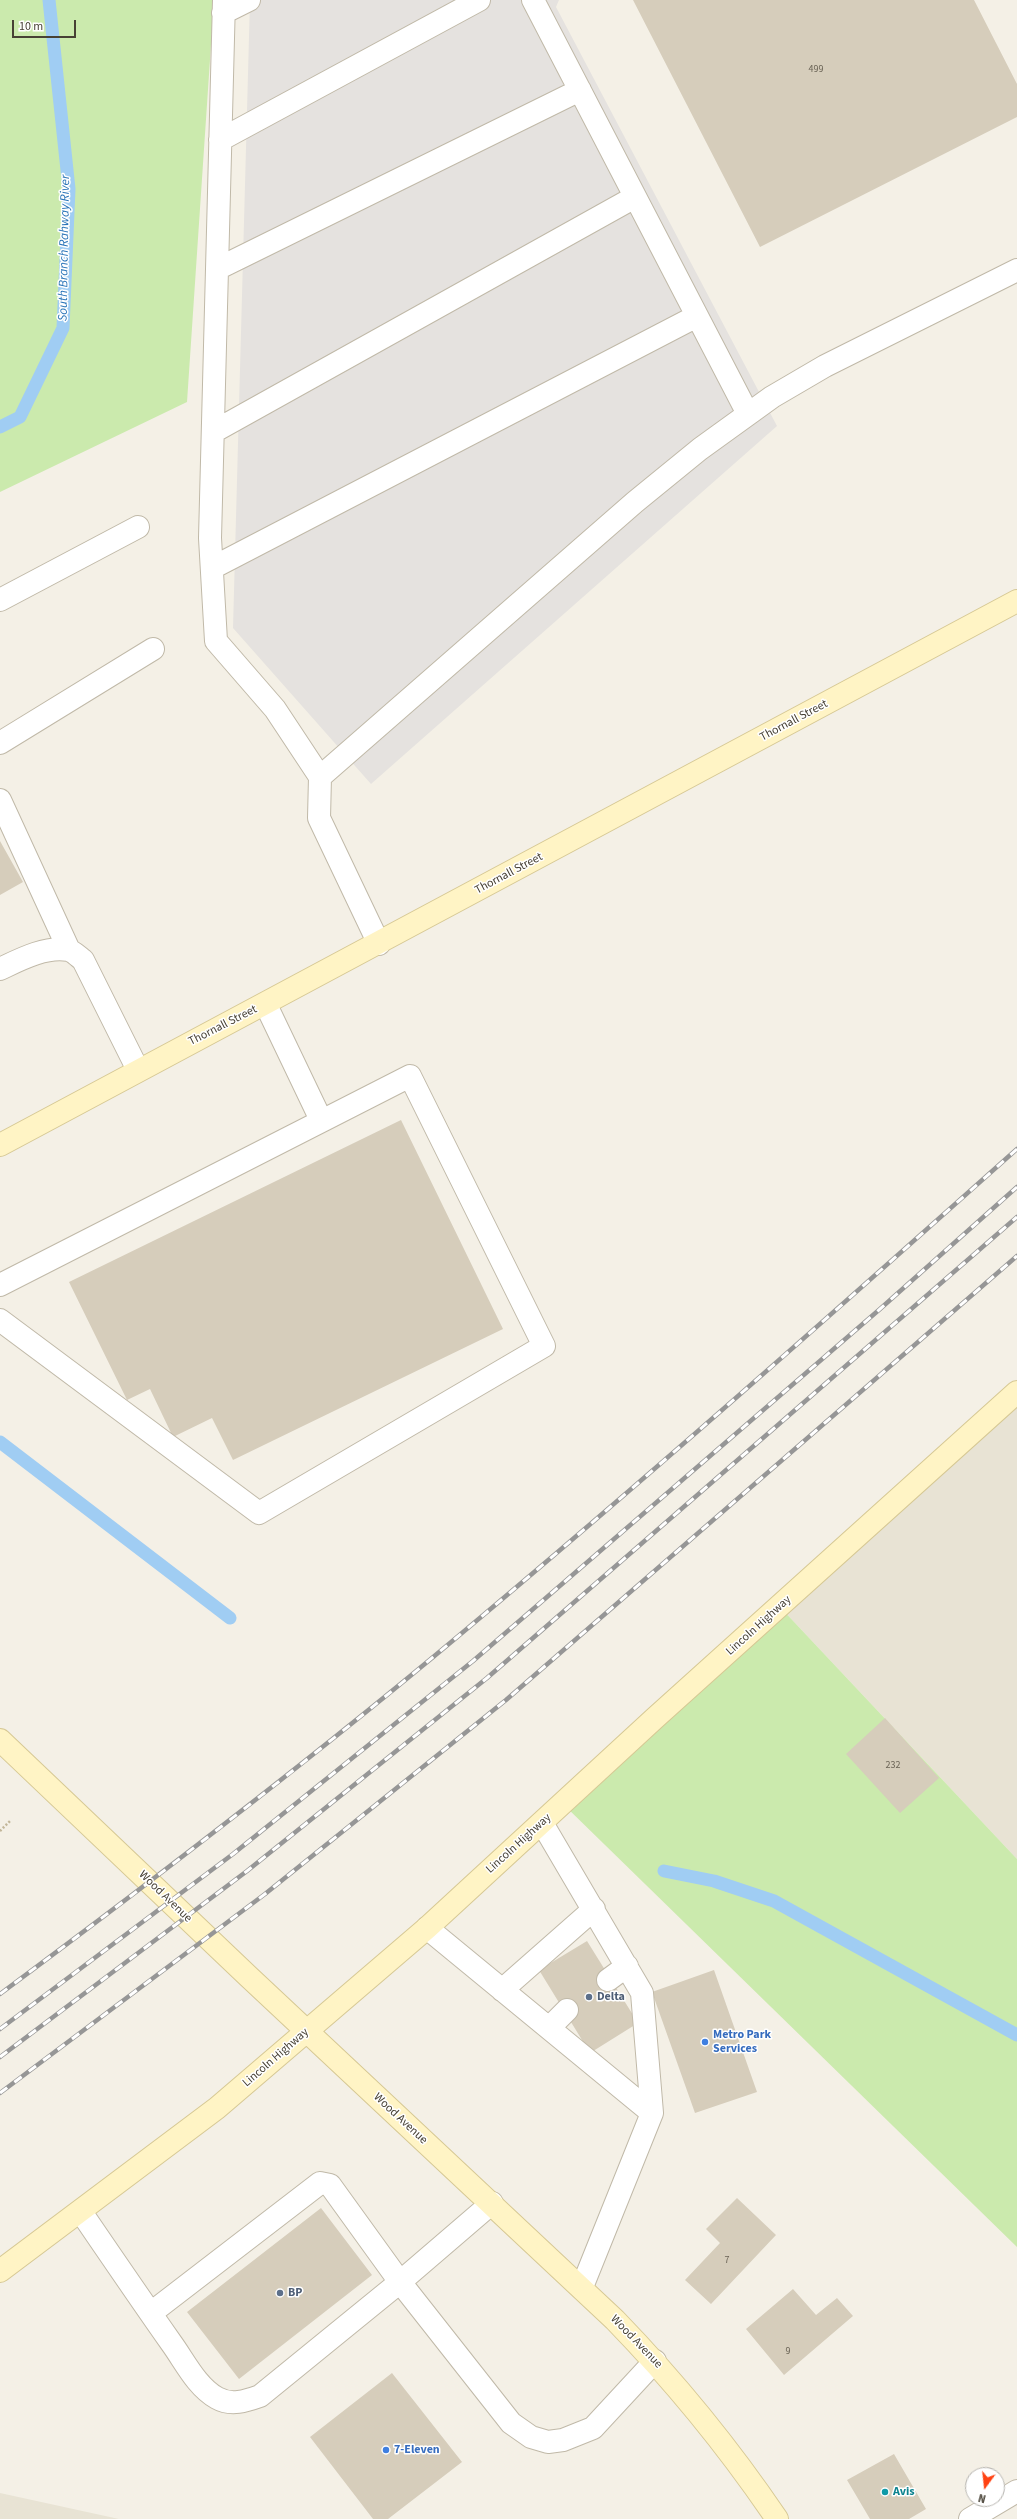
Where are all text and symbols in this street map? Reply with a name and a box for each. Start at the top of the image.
scale bar [14,12,78,38]
text: 10 m [19,18,43,35]
house number: 499 [809,64,823,76]
water label: South Branch Rahway River [56,175,74,321]
street label: Thornall Street [758,697,830,745]
street label: Thornall Street [473,850,545,898]
street label: Thornall Street [186,1003,260,1049]
street label: Lincoln Highway [723,1593,795,1659]
house number: 232 [886,1760,900,1772]
street label: Lincoln Highway [483,1811,555,1877]
street label: Wood Avenue [135,1868,195,1926]
place label: Delta [597,1990,625,2004]
marker: Delta [584,1992,594,2002]
street label: Lincoln Highway [240,2025,312,2091]
place label: Metro Park Services [713,2028,771,2056]
marker: Metro Park Services [700,2037,710,2047]
street label: Wood Avenue [370,2090,430,2148]
house number: 7 [725,2255,729,2267]
place label: BP [288,2286,302,2300]
marker: BP [275,2288,285,2298]
street label: Wood Avenue [607,2312,665,2372]
house number: 9 [786,2346,790,2358]
place label: 7-Eleven [394,2443,440,2457]
marker: 7-Eleven [381,2445,391,2455]
north arrow [965,2467,1005,2507]
place label: Avis [893,2485,915,2499]
marker: Avis [880,2487,890,2497]
text: N [977,2490,988,2506]

